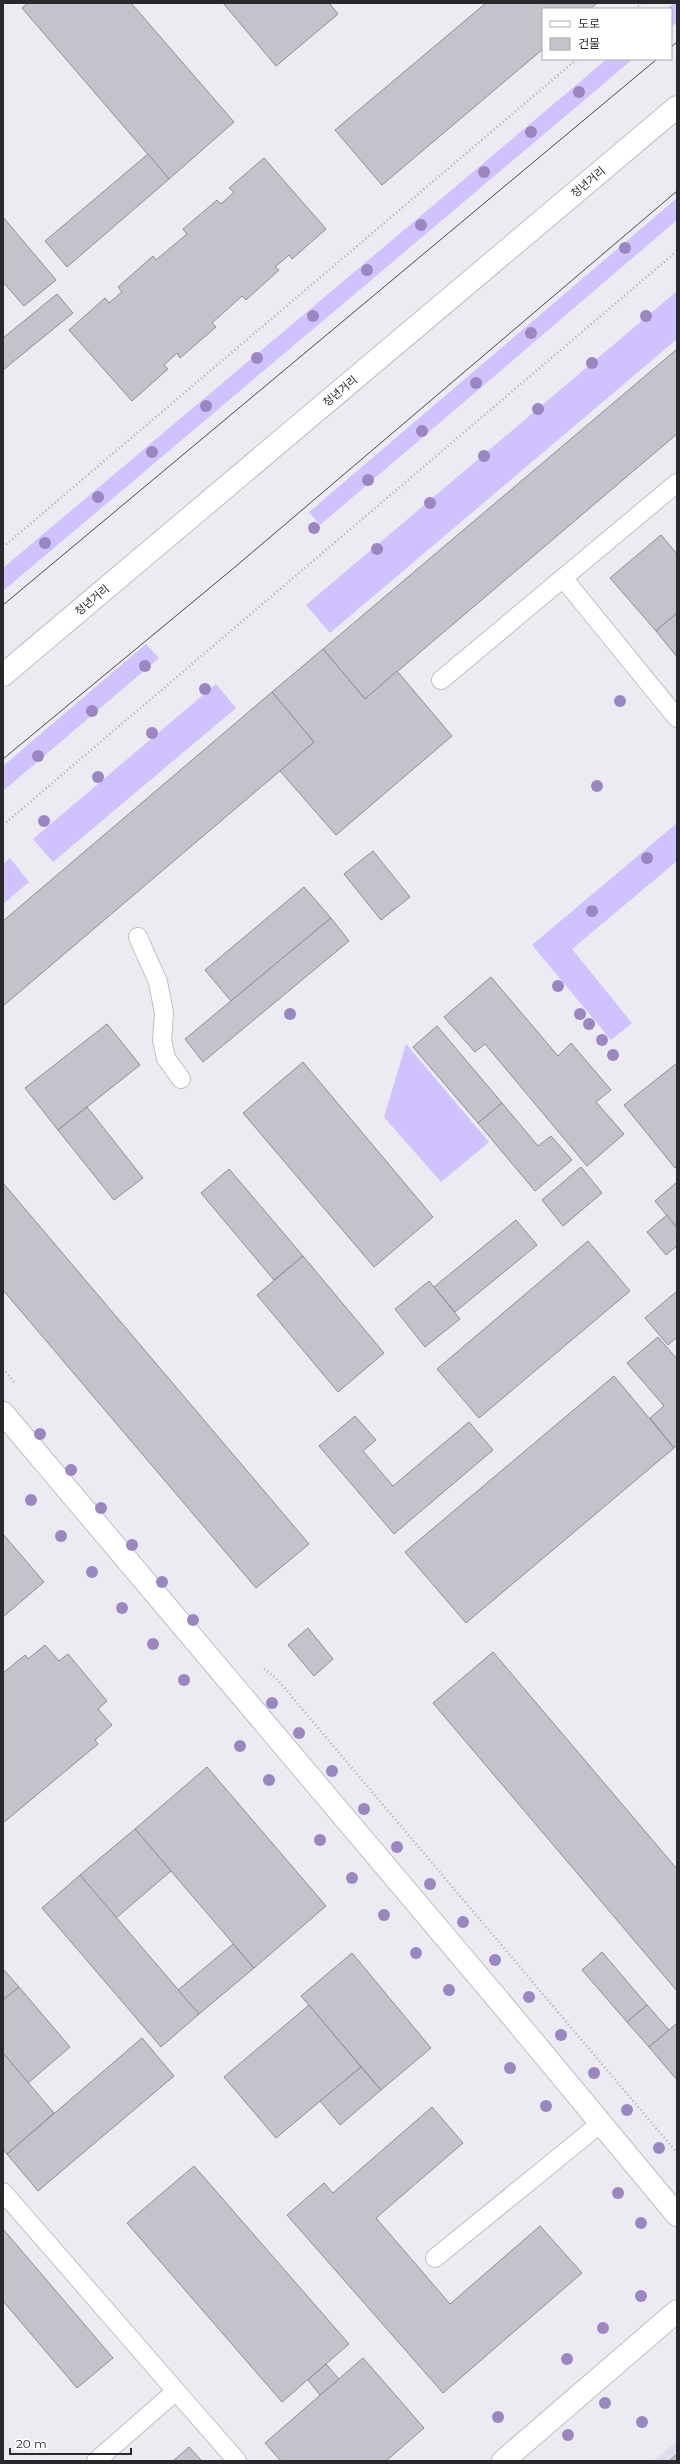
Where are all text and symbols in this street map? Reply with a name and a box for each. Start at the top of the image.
legend [542,8,672,60]
text: 도로 [578,16,600,31]
text: 건물 [578,36,600,51]
street label: 청년거리 [568,164,608,200]
street label: 청년거리 [320,373,360,409]
street label: 청년거리 [72,582,112,618]
scale bar [10,2430,131,2456]
text: 20 m [16,2436,47,2451]

